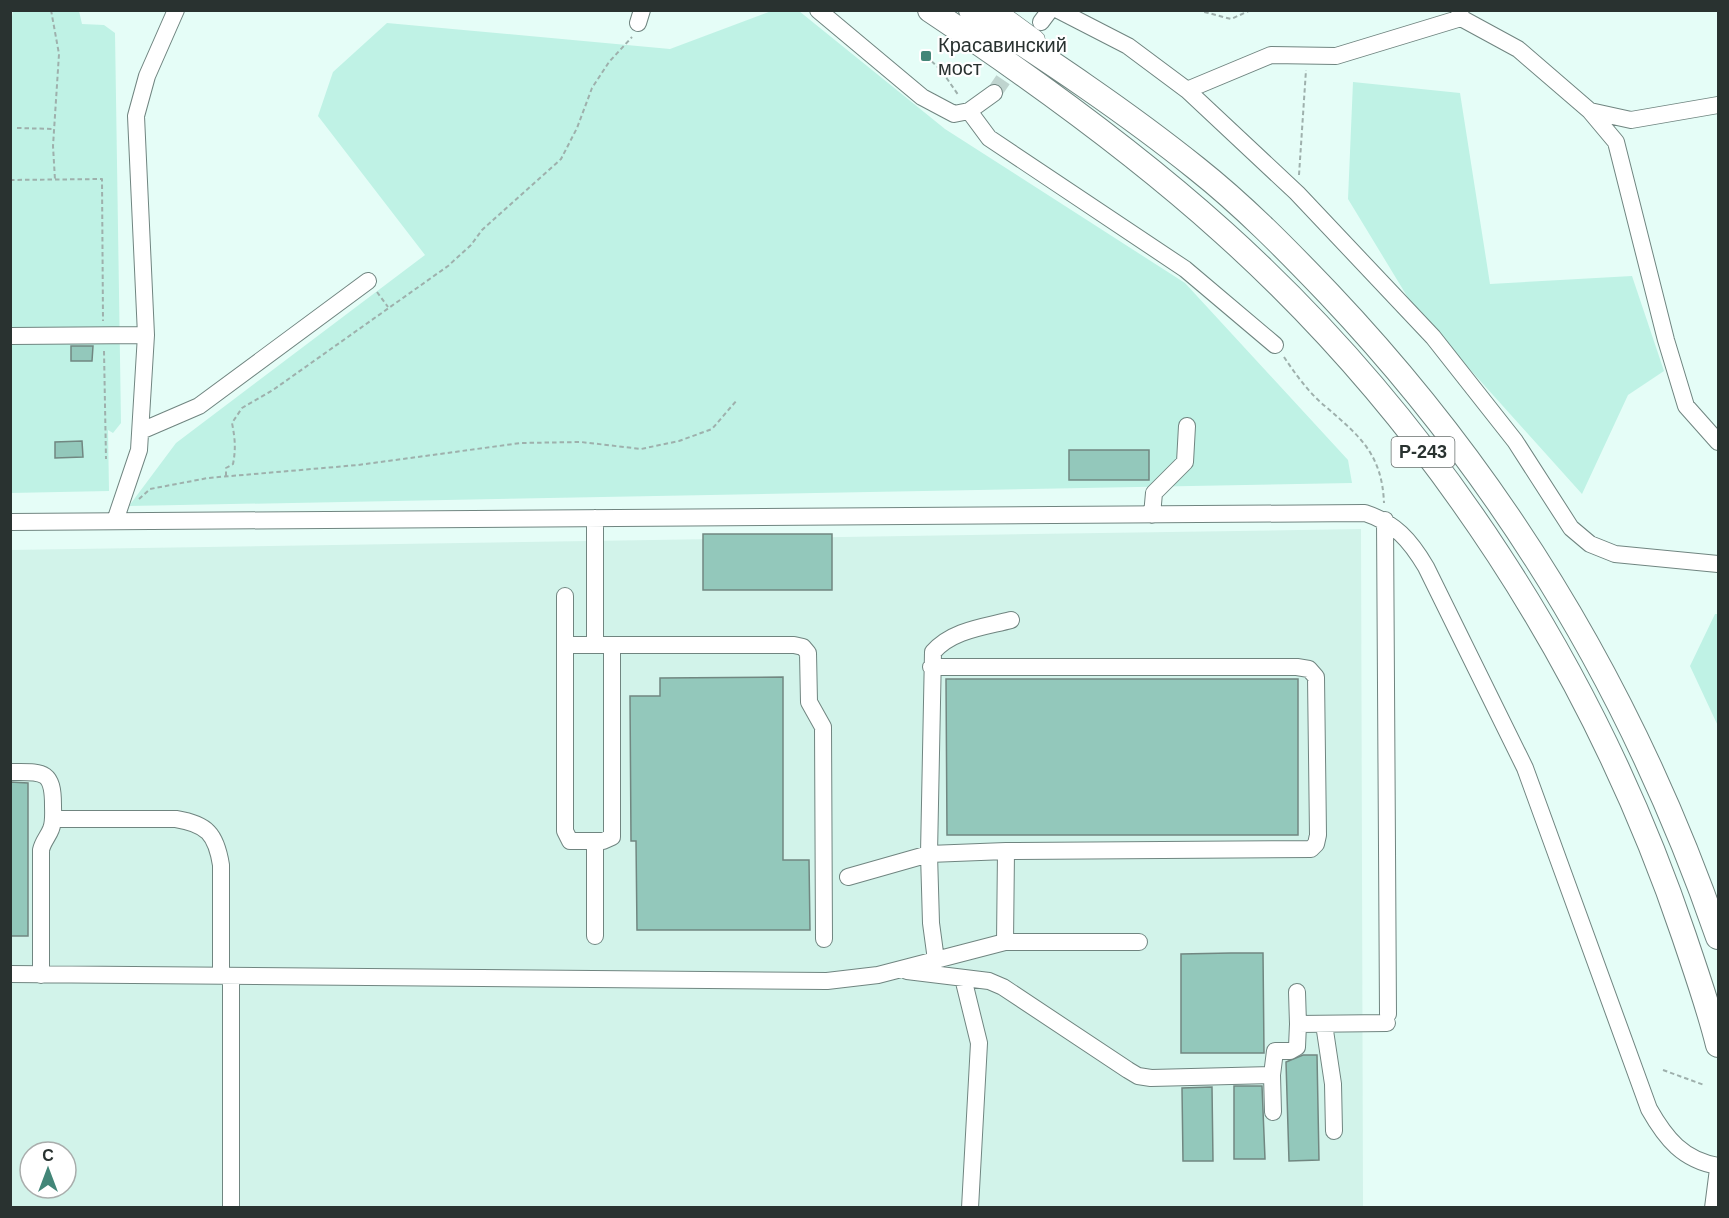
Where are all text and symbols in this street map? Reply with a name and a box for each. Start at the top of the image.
place label: Красавинский мост [938,34,1067,79]
marker: Красавинский мост [919,49,933,63]
road number: Р-243 [1392,437,1454,467]
north arrow [18,1140,78,1200]
text: С [42,1147,54,1164]

